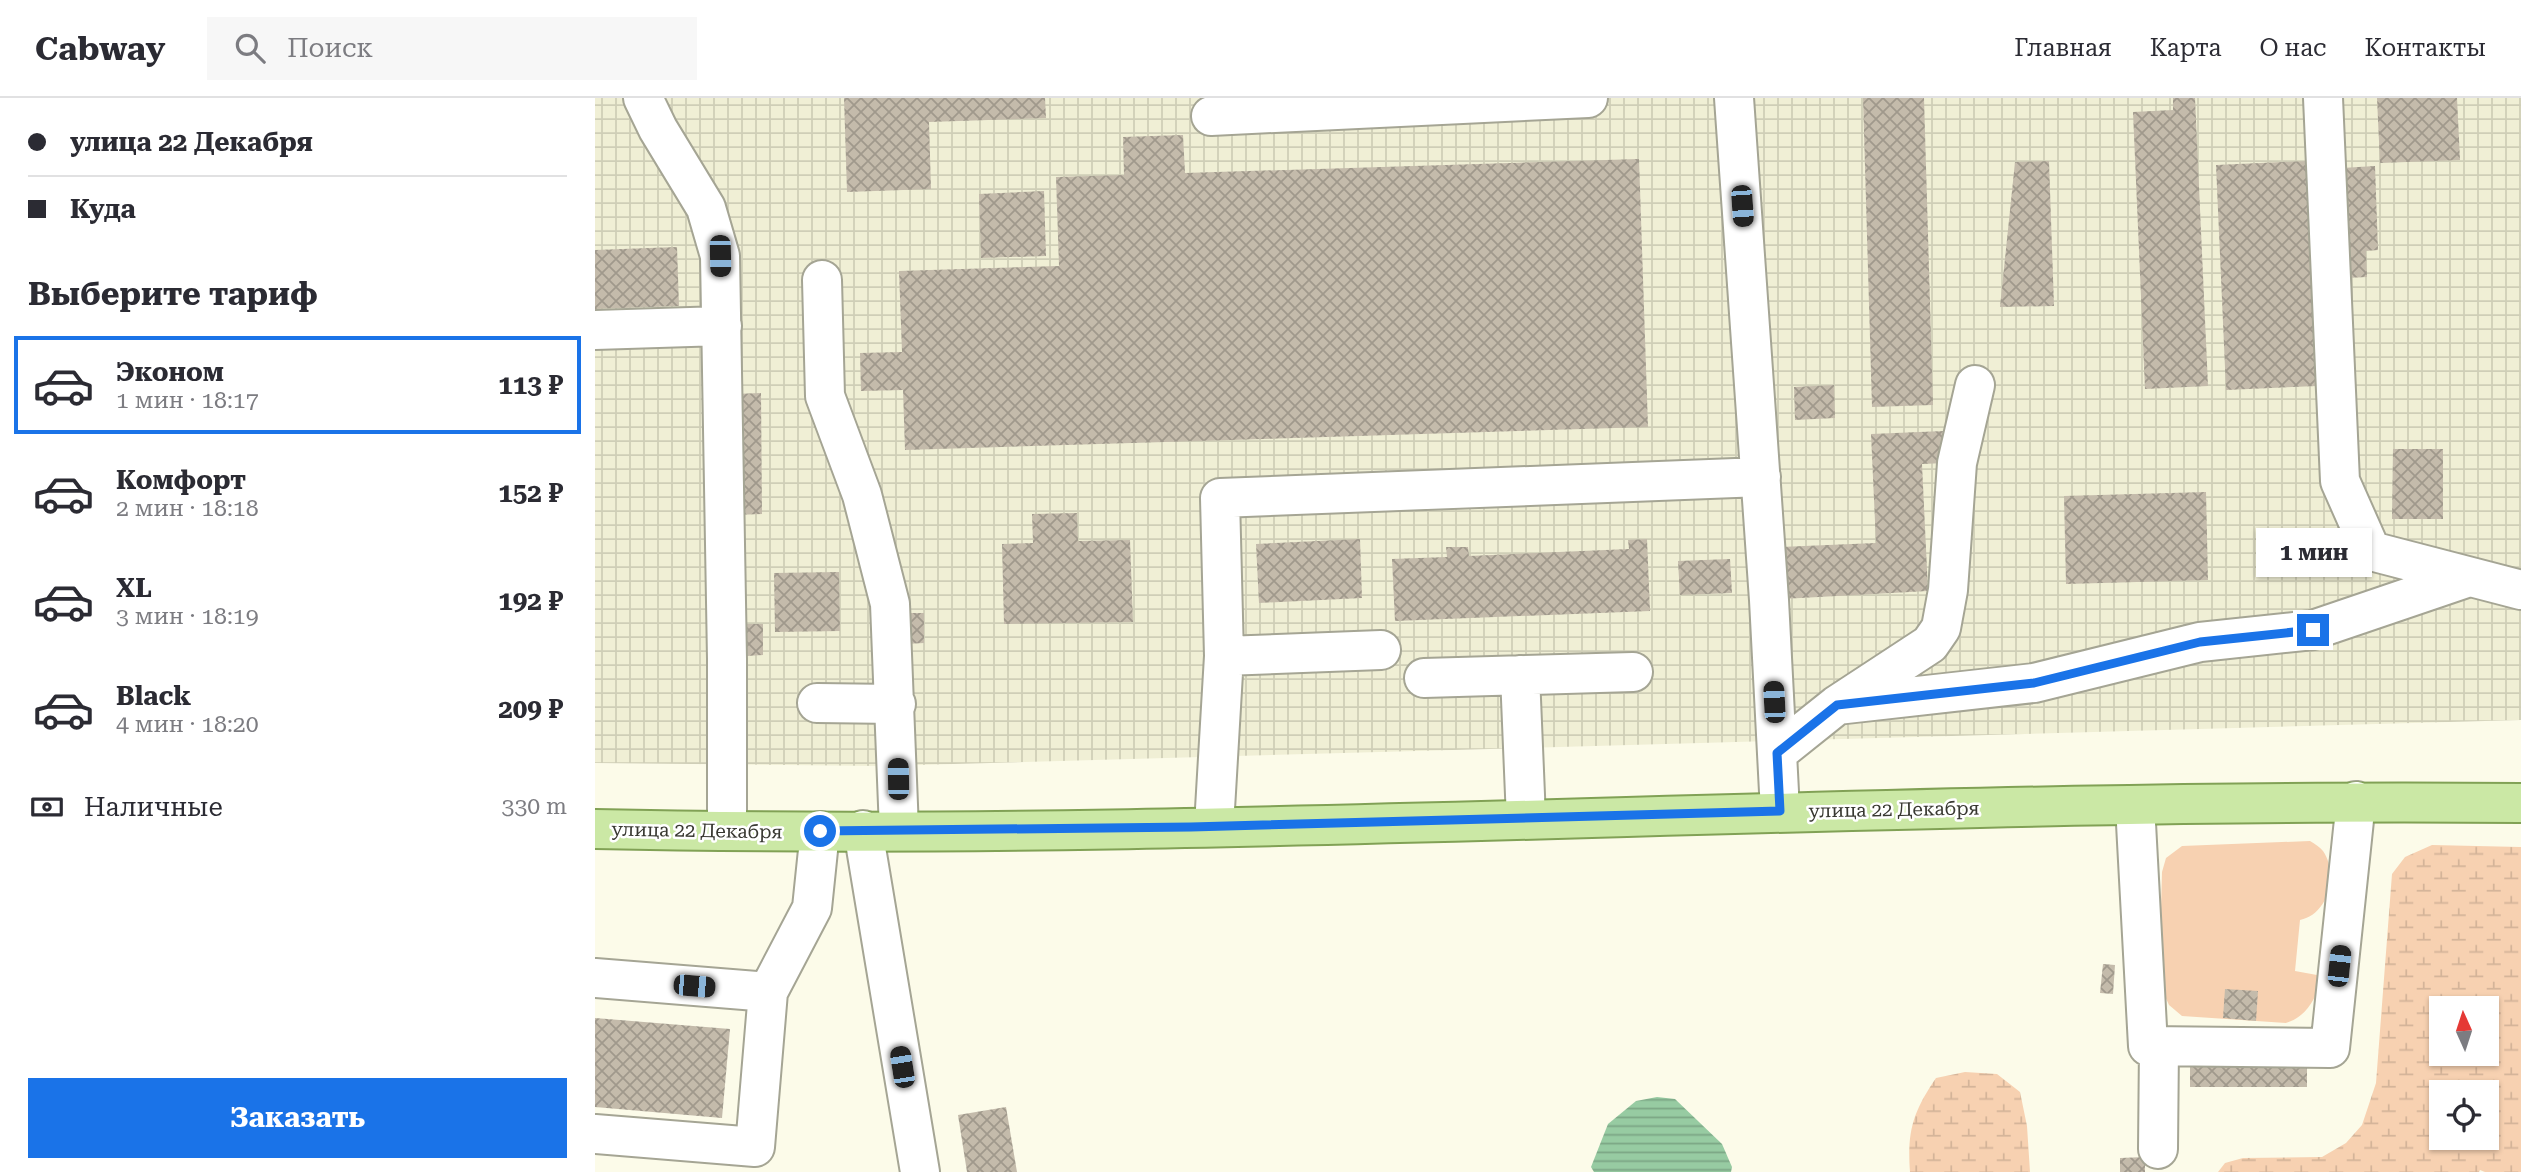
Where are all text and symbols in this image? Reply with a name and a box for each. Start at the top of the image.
search box [207,17,697,80]
text: Cabway [35,29,165,68]
icon: search [231,29,269,67]
text: Поиск [287,33,373,63]
text: Главная [2014,34,2112,62]
text: Карта [2150,34,2221,62]
text: О нас [2259,34,2326,62]
text: Контакты [2364,34,2486,62]
text: улица 22 Декабря [70,127,313,157]
car [1731,184,1754,228]
text: Куда [70,194,136,224]
car [710,235,731,277]
text: Выберите тариф [28,275,318,313]
icon: car [32,354,95,417]
text: Эконом [116,357,224,387]
text: 113 ₽ [498,370,563,400]
text: 1 мин · 18:17 [116,387,259,414]
icon: car [32,462,95,525]
text: Комфорт [116,465,246,495]
text: 152 ₽ [498,478,563,508]
text: 2 мин · 18:18 [116,495,259,522]
callout: 1 мин [2255,528,2371,578]
text: 1 мин [2280,539,2348,566]
icon: car [32,570,95,633]
text: XL [116,573,152,603]
text: 192 ₽ [498,586,563,616]
text: 3 мин · 18:19 [116,603,259,630]
route end [2297,614,2329,646]
icon: car [32,678,95,741]
car [1763,680,1786,724]
text: Black [116,681,191,711]
text: 209 ₽ [498,694,563,724]
text: 4 мин · 18:20 [116,711,259,738]
car [888,758,909,800]
icon: cash [28,788,66,826]
text: Наличные [84,792,223,822]
text: 330 m [502,793,567,820]
street label: улица 22 Декабря [1808,797,1980,822]
route start [804,815,836,847]
street label: улица 22 Декабря [611,818,783,843]
car [2327,944,2352,988]
car [673,974,716,998]
north arrow [2429,996,2499,1066]
map controls [2429,996,2499,1150]
car [889,1045,916,1089]
button: Заказать [28,1078,567,1158]
button: locate [2429,1080,2499,1150]

